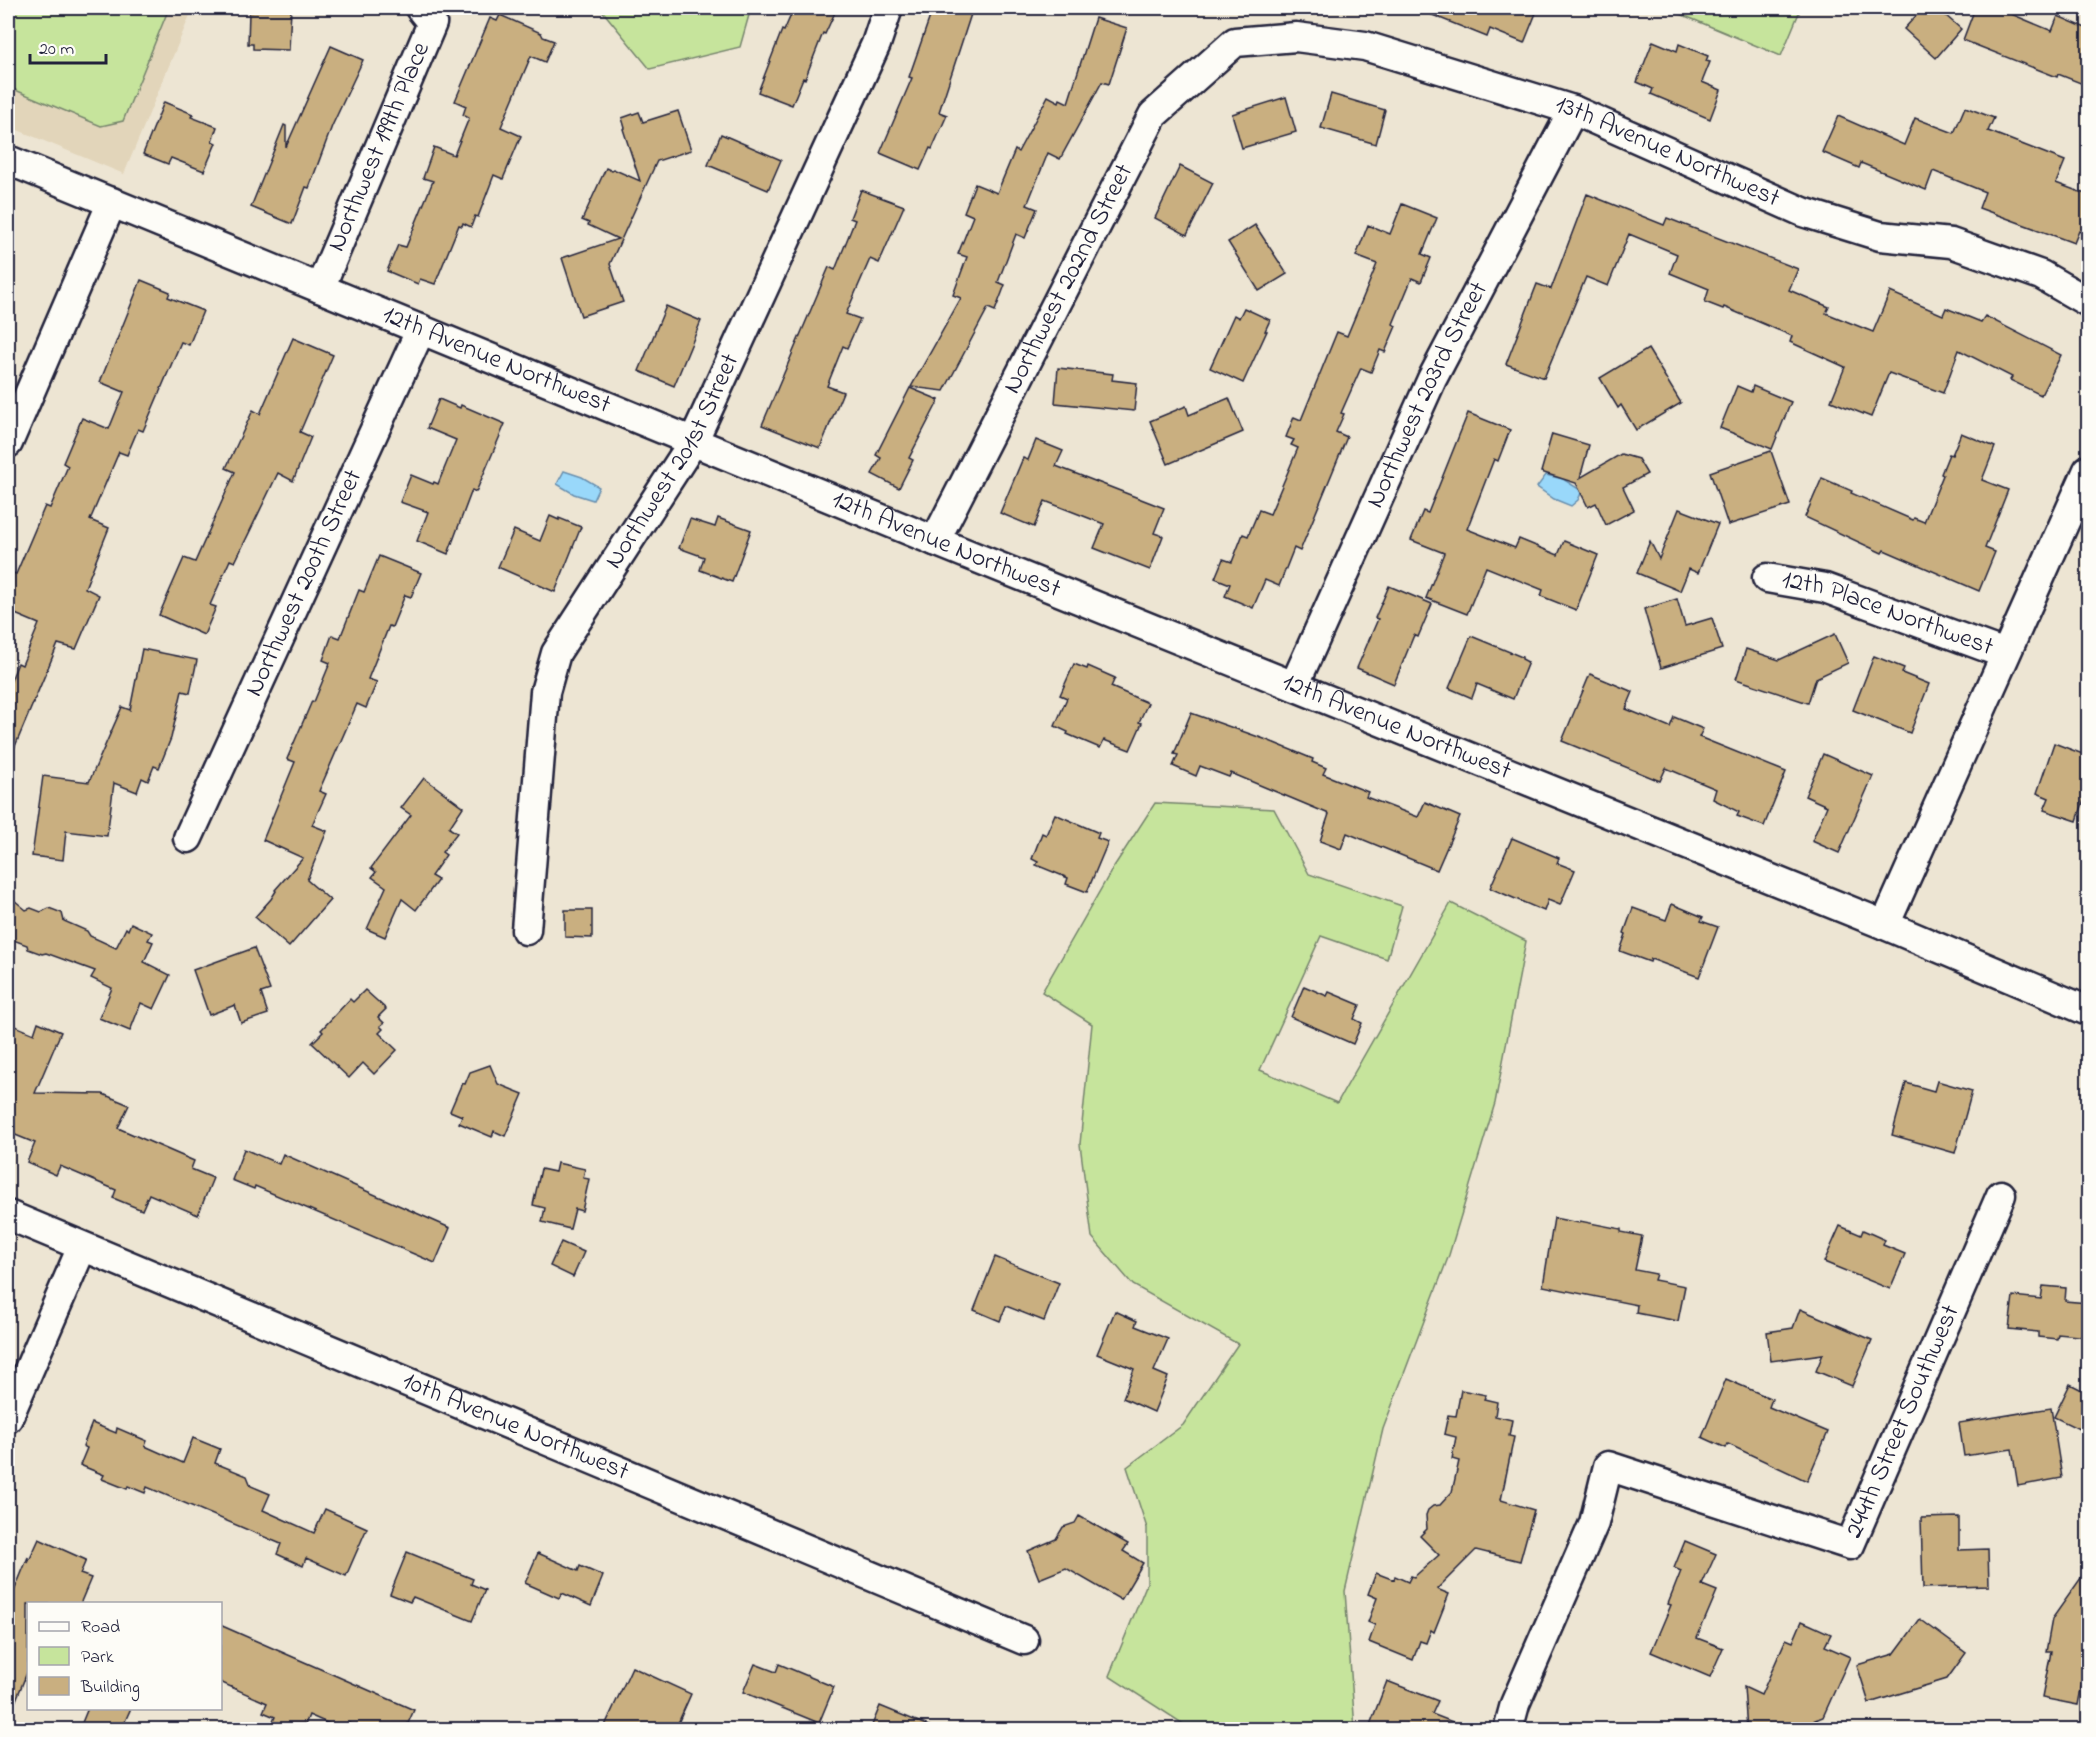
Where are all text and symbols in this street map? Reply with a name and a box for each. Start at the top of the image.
scale bar [30,27,106,65]
street label: Northwest 199th Place [318,36,441,258]
text: 20 m [39,37,74,63]
street label: 13th Avenue Northwest [1551,87,1786,218]
street label: Northwest 202nd Street [994,157,1144,401]
street label: Northwest 203rd Street [1357,275,1499,515]
street label: 12th Avenue Northwest [376,297,617,425]
street label: Northwest 201st Street [596,347,750,577]
street label: Northwest 200th Street [236,463,373,703]
street label: 12th Avenue Northwest [826,482,1066,609]
street label: 12th Place Northwest [1779,562,1999,667]
street label: 12th Avenue Northwest [1276,664,1517,791]
street label: 244th Street Southwest [1836,1299,1970,1544]
street label: 10th Avenue Northwest [396,1363,635,1492]
legend [27,1602,222,1710]
text: Road [81,1615,120,1641]
text: Park [81,1645,114,1671]
text: Building [80,1675,140,1702]

